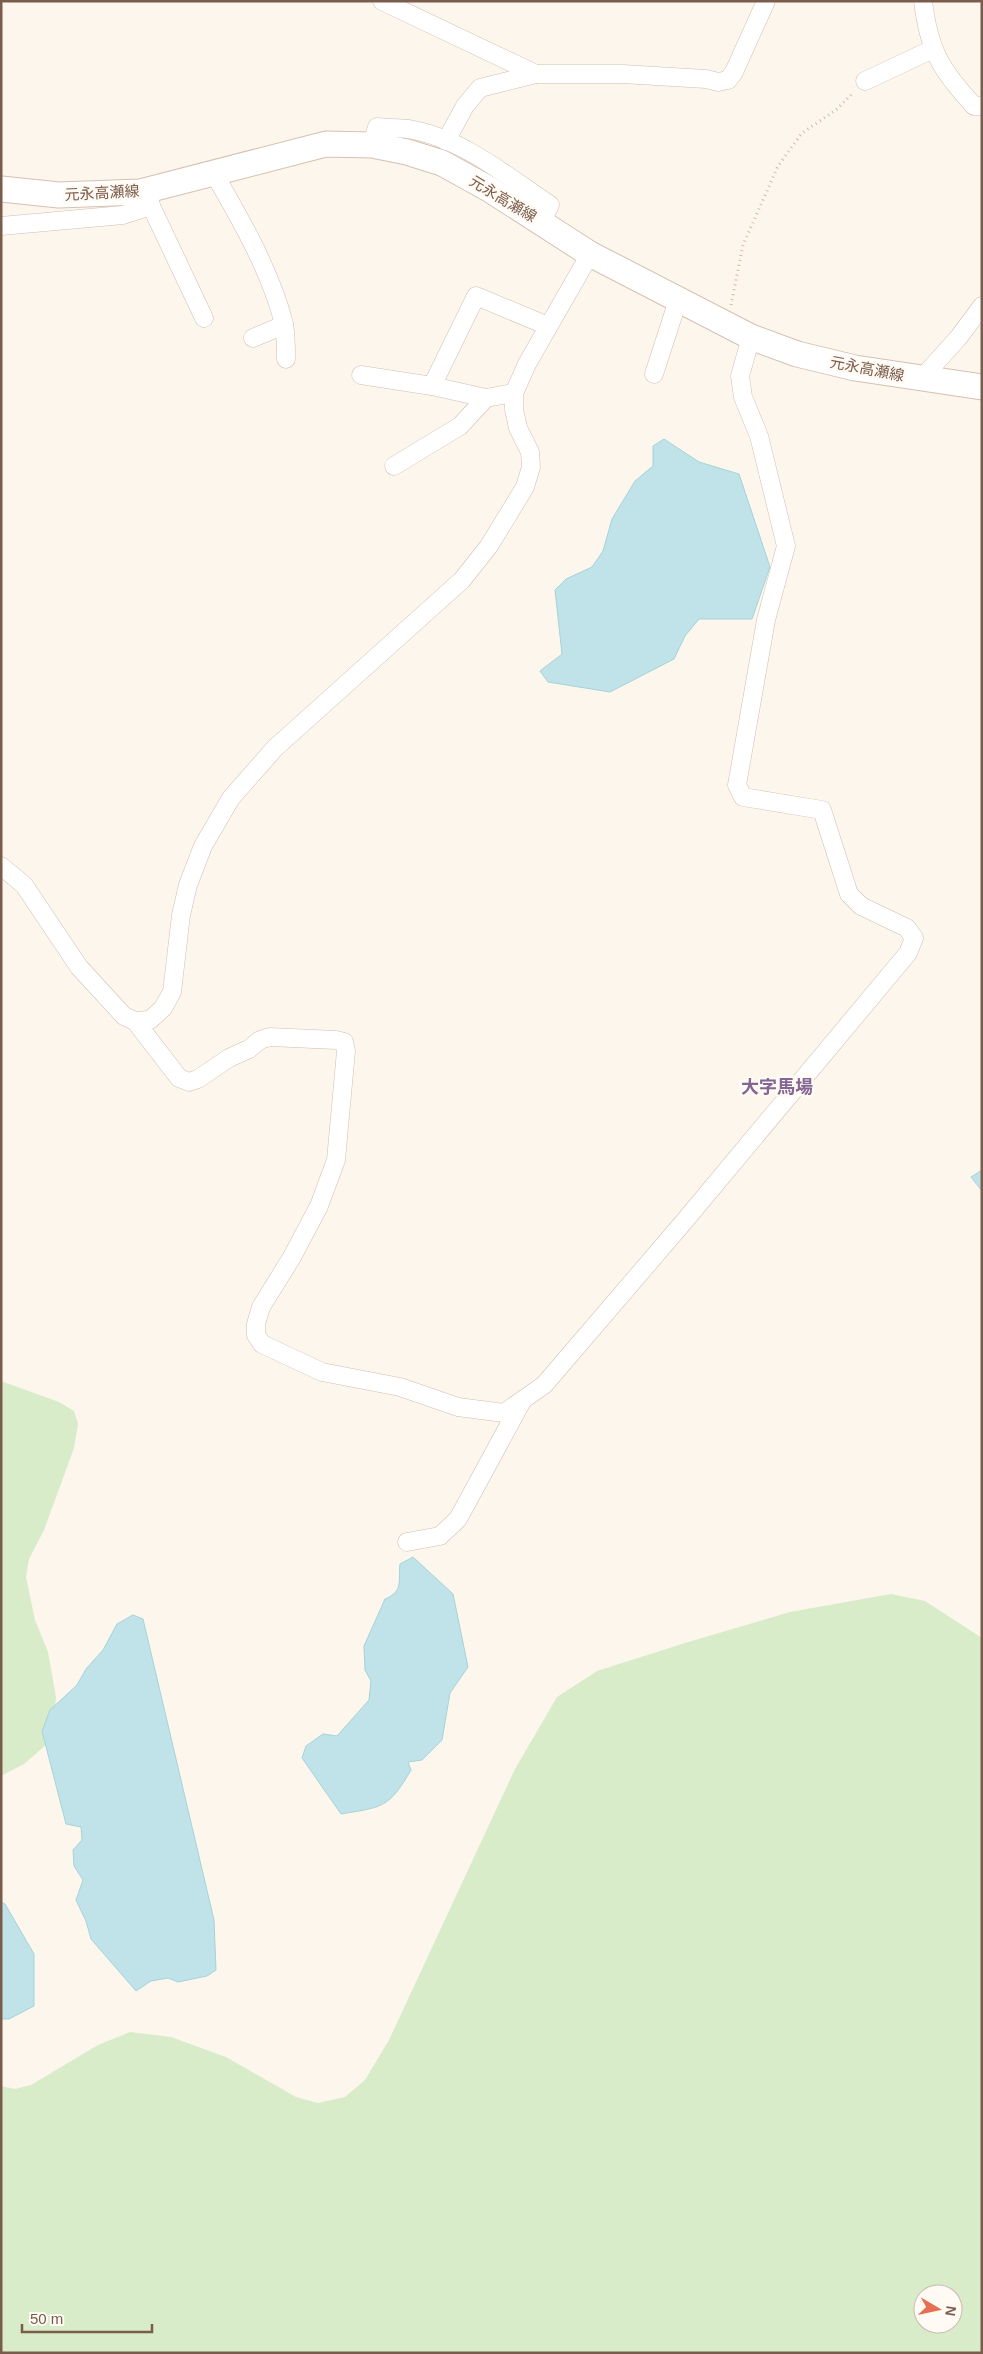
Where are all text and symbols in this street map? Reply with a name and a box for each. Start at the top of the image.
street label: 元永高瀬線 [467,172,540,225]
street label: 元永高瀬線 [64,182,140,203]
street label: 元永高瀬線 [829,353,906,384]
district label: 大字馬場 [741,1077,813,1097]
north arrow [913,2284,963,2334]
scale bar [22,2302,152,2334]
text: N [942,2305,960,2317]
text: 50 m [30,2310,63,2327]

